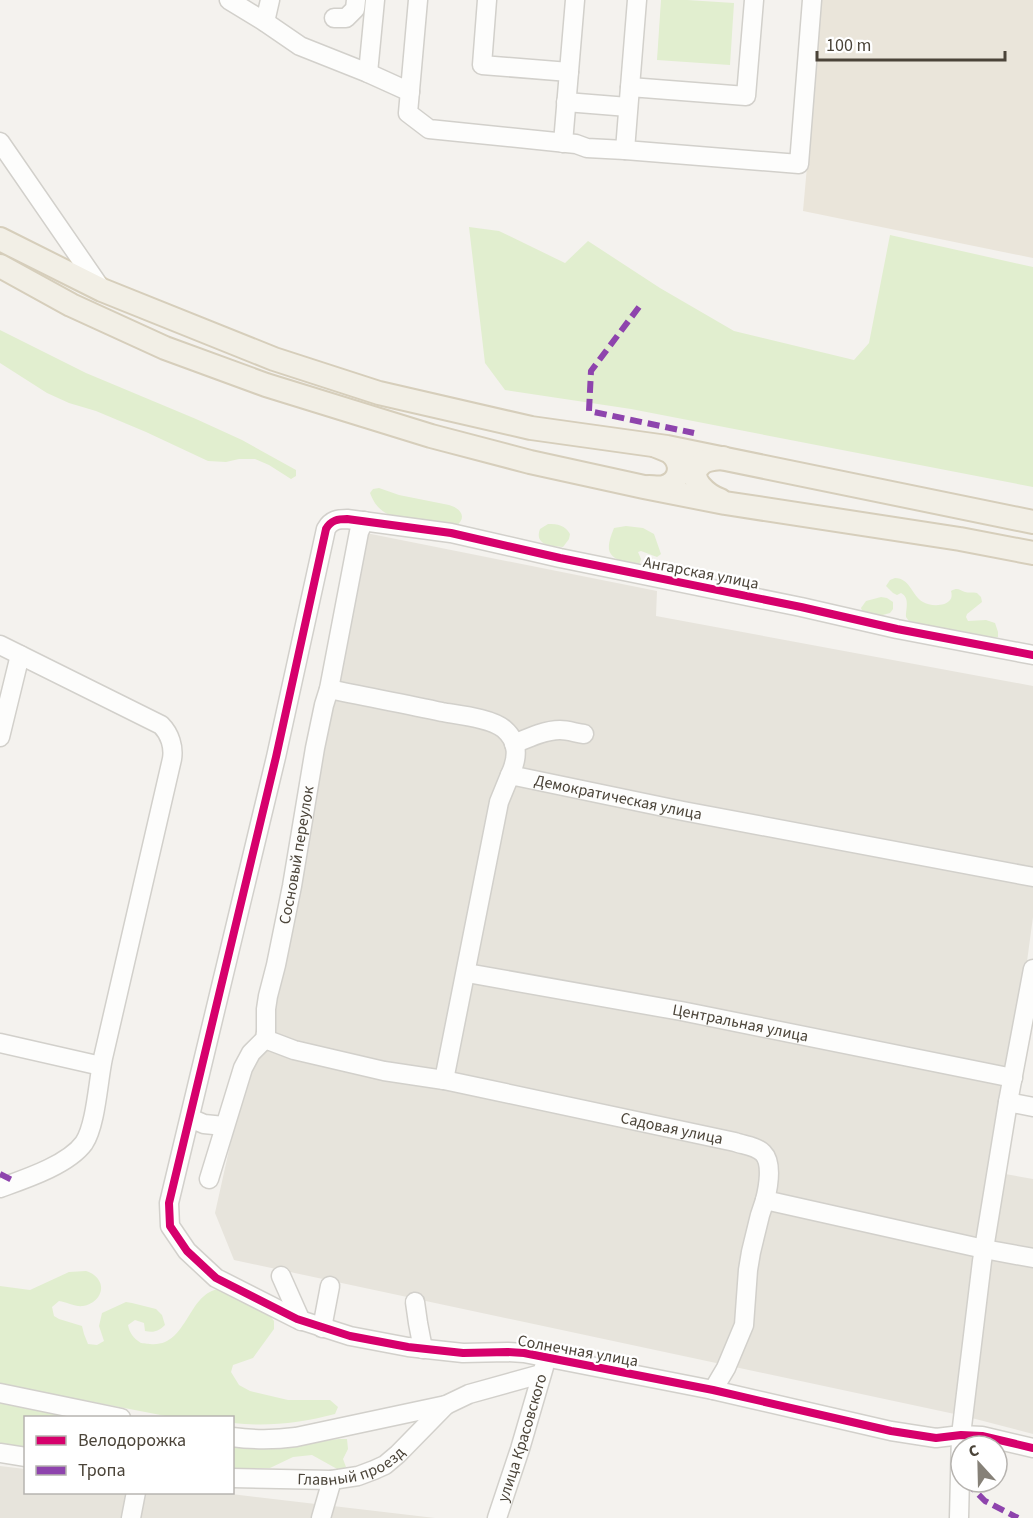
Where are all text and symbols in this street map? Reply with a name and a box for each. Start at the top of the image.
scale bar [817,24,1004,62]
text: 100 m [826,33,871,58]
street label: Ангарская улица [641,551,761,595]
street label: Демократическая улица [532,769,704,825]
street label: Сосновый переулок [274,784,320,926]
street label: Центральная улица [671,999,810,1047]
street label: Садовая улица [619,1107,725,1150]
street label: Солнечная улица [516,1330,640,1372]
street label: улица Красовского [492,1371,552,1505]
legend [24,1416,234,1494]
text: Велодорожка [78,1428,186,1453]
north arrow [949,1434,1009,1494]
text: С [965,1439,982,1463]
street label: Главный проезд [297,1442,410,1491]
text: Тропа [78,1458,126,1483]

